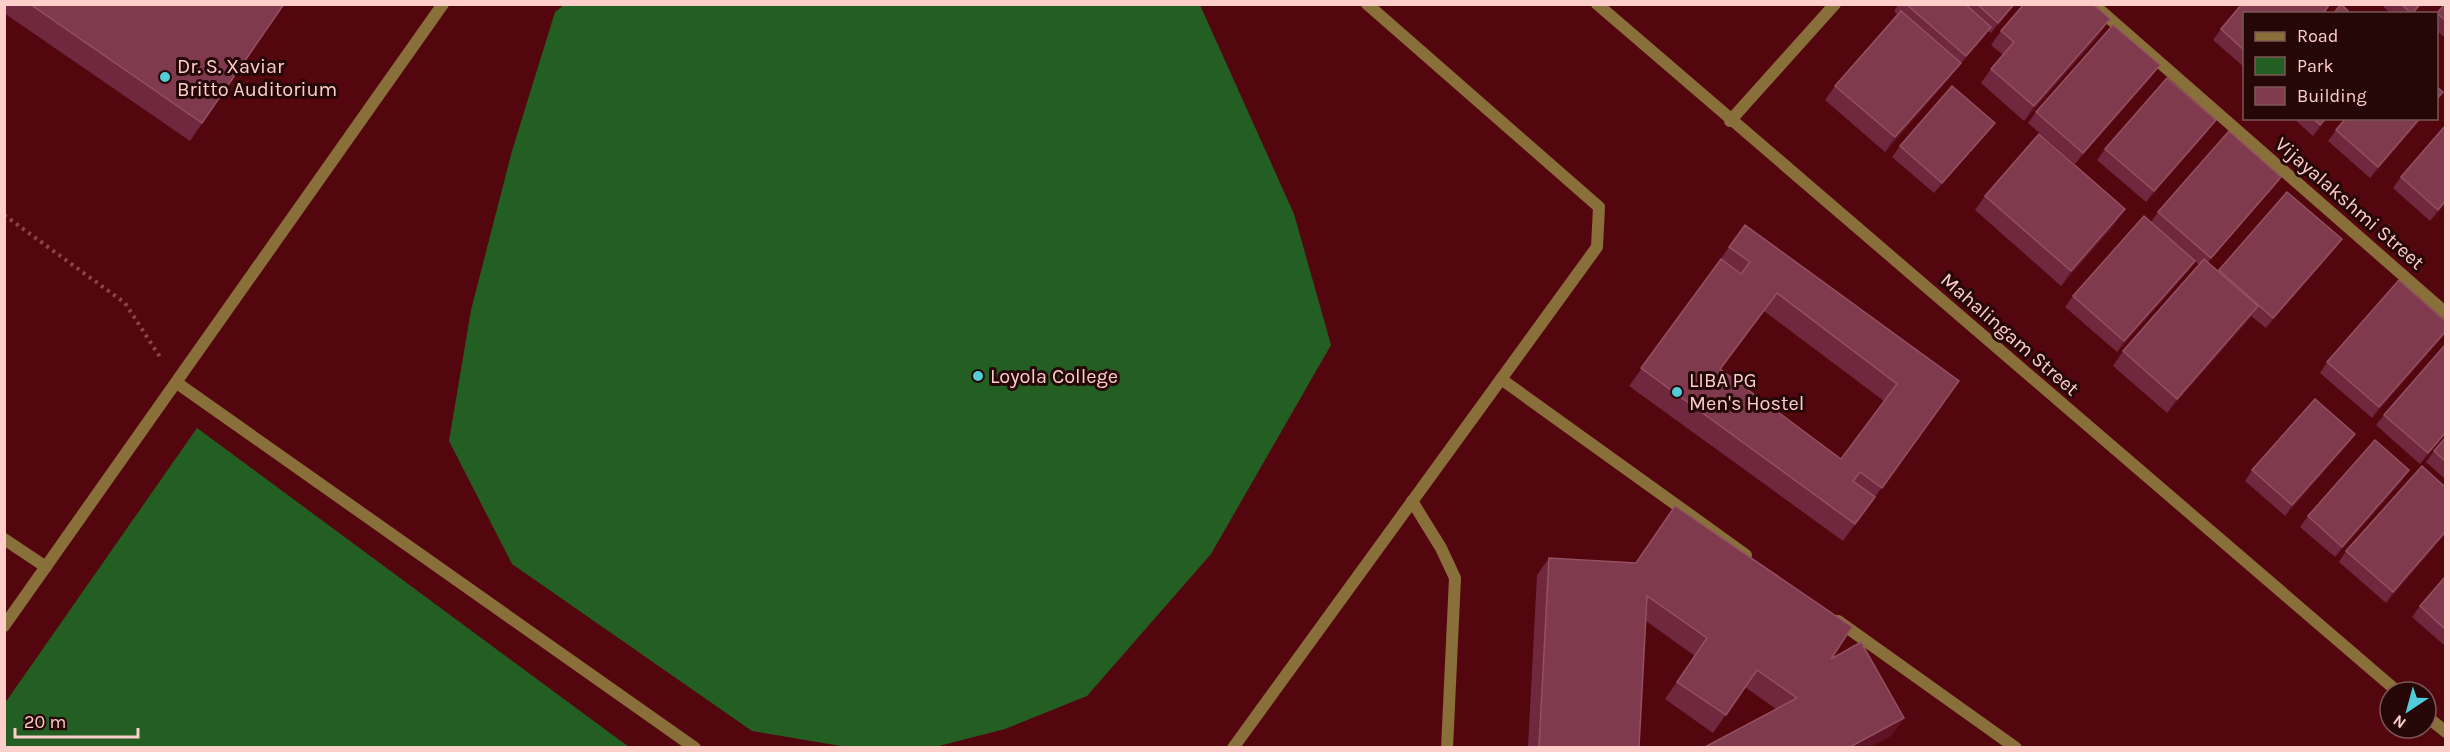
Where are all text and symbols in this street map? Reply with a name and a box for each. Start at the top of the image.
legend [2243,12,2438,120]
text: Road [2297,25,2338,47]
place label: Dr. S. Xaviar Britto Auditorium [177,55,337,101]
text: Park [2297,55,2334,77]
marker: Dr. S. Xaviar Britto Auditorium [158,70,172,84]
text: Building [2297,85,2367,107]
street label: Vijayalakshmi Street [2271,133,2429,275]
street label: Mahalingam Street [1936,268,2084,401]
place label: Loyola College [990,365,1118,388]
marker: Loyola College [971,369,985,383]
place label: LIBA PG Men's Hostel [1689,369,1804,415]
marker: LIBA PG Men's Hostel [1670,385,1684,399]
north arrow [2378,680,2438,740]
scale bar [15,701,138,739]
text: 20 m [24,711,66,733]
text: N [2389,711,2410,733]

